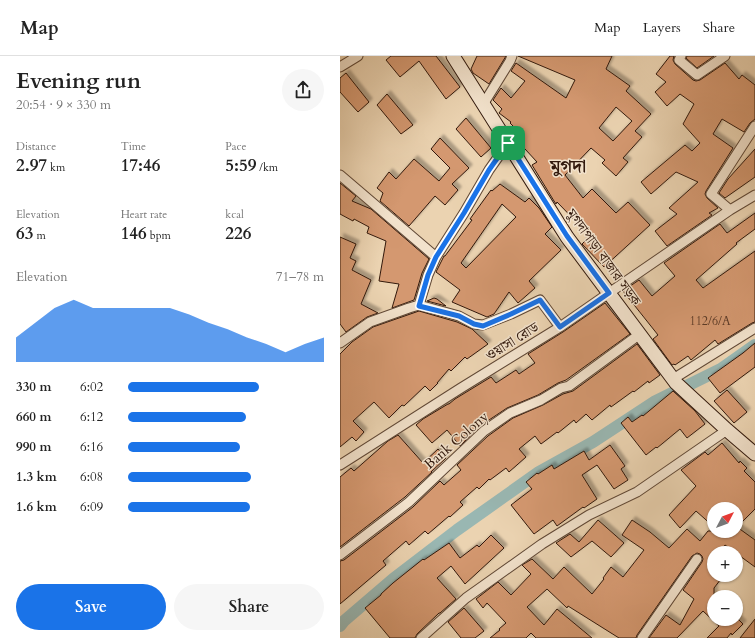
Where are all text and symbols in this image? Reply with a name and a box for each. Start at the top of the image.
text: Map [20,15,59,41]
text: Map [594,18,621,37]
text: Layers [643,18,681,37]
text: Share [703,18,735,37]
text: Evening run [16,66,141,96]
button: share [282,69,324,111]
text: 20:54 · 9 × 330 m [16,96,111,114]
pin [491,126,525,160]
icon: arrive [497,132,519,154]
text: Distance [16,139,56,154]
text: Time [121,139,146,154]
text: Pace [225,139,247,154]
text: 2.97 [16,154,47,177]
text: 17:46 [121,154,160,177]
text: 5:59 [225,154,256,177]
district label: মুগদা [549,154,586,179]
text: km [47,160,65,175]
text: /km [256,160,278,175]
street label: মুগদাপাড়া বাজার সড়ক [561,204,646,310]
text: Elevation [16,207,60,222]
text: Heart rate [121,207,167,222]
text: kcal [225,207,244,222]
text: 63 [16,222,33,245]
text: 146 [121,222,147,245]
text: 226 [225,222,251,245]
text: m [33,228,46,243]
text: bpm [147,228,171,243]
text: Elevation [16,268,68,286]
text: 71–78 m [276,268,324,286]
house number: 112/6/A [690,313,731,329]
street label: ওয়াসা রোড [482,317,543,365]
text: 330 m [16,378,51,396]
text: 6:02 [80,378,103,396]
street label: Bank Colony [420,407,493,474]
text: 660 m [16,408,51,426]
text: 6:12 [80,408,103,426]
text: 990 m [16,438,51,456]
text: 6:16 [80,438,103,456]
text: 1.3 km [16,468,57,486]
text: 6:08 [80,468,103,486]
text: 1.6 km [16,498,57,516]
text: 6:09 [80,498,103,516]
north arrow [707,502,743,538]
map controls [707,502,743,626]
button: + [707,546,743,582]
button: Save [16,584,166,630]
button: Share [174,584,324,630]
button: − [707,590,743,626]

